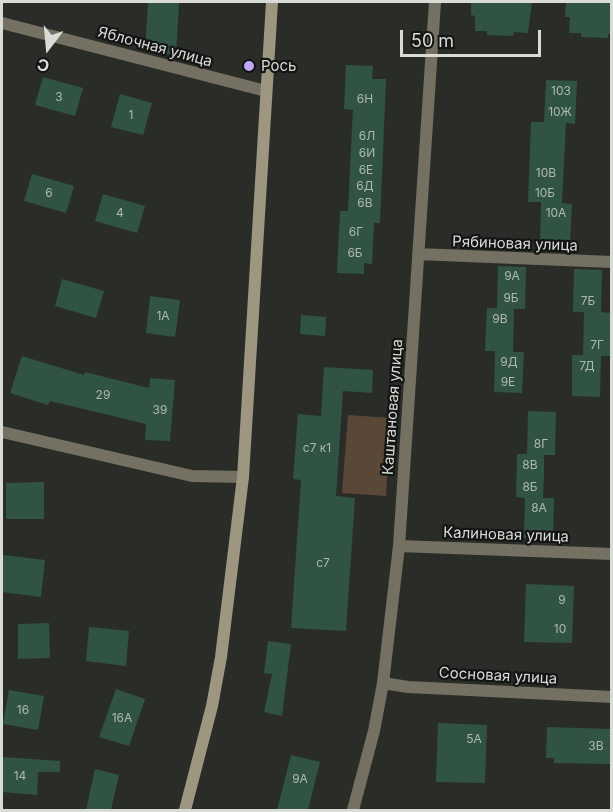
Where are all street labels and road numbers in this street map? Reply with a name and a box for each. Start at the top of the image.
street label: Яблочная улица [96,23,214,71]
street label: Рябиновая улица [452,233,578,255]
street label: Каштановая улица [379,338,407,476]
street label: Калиновая улица [443,524,569,546]
street label: Сосновая улица [438,664,558,688]

